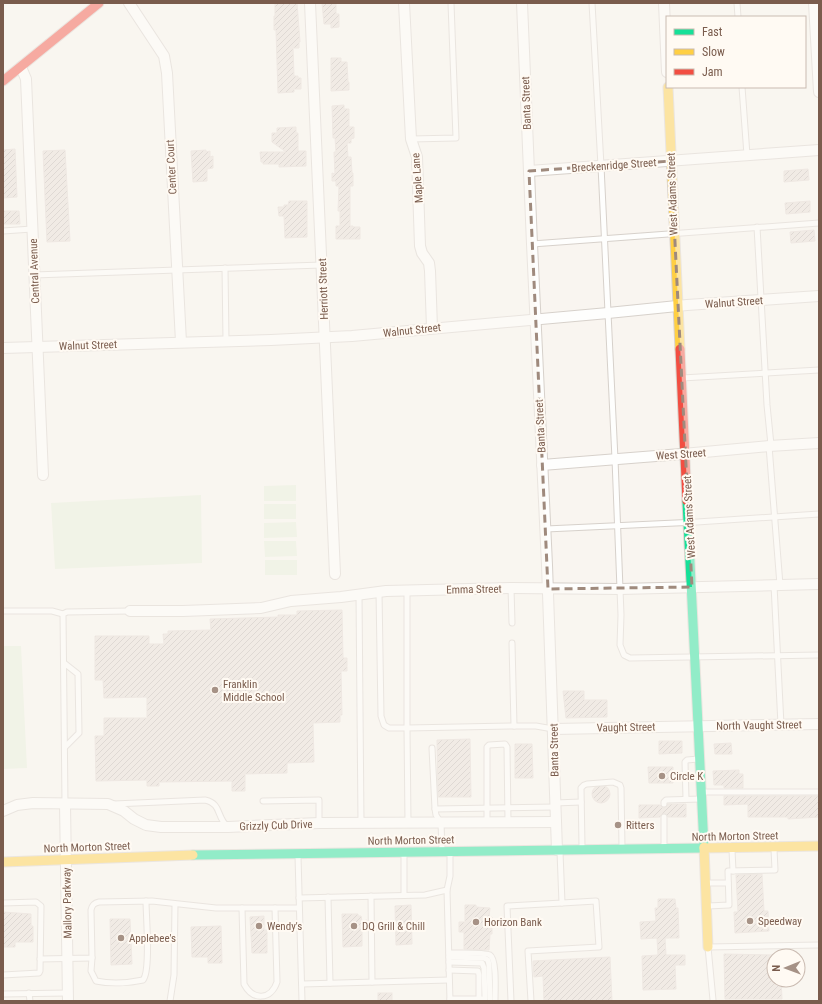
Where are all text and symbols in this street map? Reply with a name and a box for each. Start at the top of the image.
legend [666,16,806,88]
text: Fast [702,25,723,39]
text: Slow [702,45,725,59]
text: Jam [702,65,723,79]
street label: Banta Street [519,76,534,130]
street label: Center Court [164,139,179,195]
street label: Maple Lane [409,152,426,203]
street label: West Adams Street [665,152,680,236]
street label: Breckenridge Street [571,156,657,175]
street label: Central Avenue [27,238,42,304]
street label: Herriott Street [316,258,331,320]
street label: Walnut Street [705,294,764,311]
street label: Walnut Street [382,321,442,340]
street label: Walnut Street [59,338,117,353]
street label: Banta Street [533,399,548,453]
street label: West Street [656,446,706,463]
street label: West Adams Street [681,475,698,559]
street label: Emma Street [446,583,502,596]
place label: Franklin Middle School [223,678,285,704]
marker: Franklin Middle School [210,685,220,695]
street label: North Vaught Street [716,718,802,733]
street label: Vaught Street [596,720,656,735]
street label: Banta Street [548,723,561,777]
place label: Circle K [670,770,703,783]
marker: Circle K [657,771,667,781]
street label: Grizzly Cub Drive [239,818,313,833]
place label: Ritters [626,819,654,832]
marker: Ritters [613,820,623,830]
street label: North Morton Street [692,829,779,844]
street label: North Morton Street [368,833,455,848]
street label: North Morton Street [43,839,131,856]
street label: Mallory Parkway [60,867,75,939]
place label: Speedway [758,915,802,928]
place label: Horizon Bank [484,916,542,929]
marker: Speedway [745,916,755,926]
marker: Horizon Bank [471,917,481,927]
place label: Wendy's [267,920,302,933]
place label: DQ Grill & Chill [362,920,425,933]
marker: Wendy's [254,921,264,931]
marker: DQ Grill & Chill [349,921,359,931]
place label: Applebee's [129,932,176,945]
marker: Applebee's [116,933,126,943]
north arrow [766,948,806,988]
text: N [770,964,783,972]

